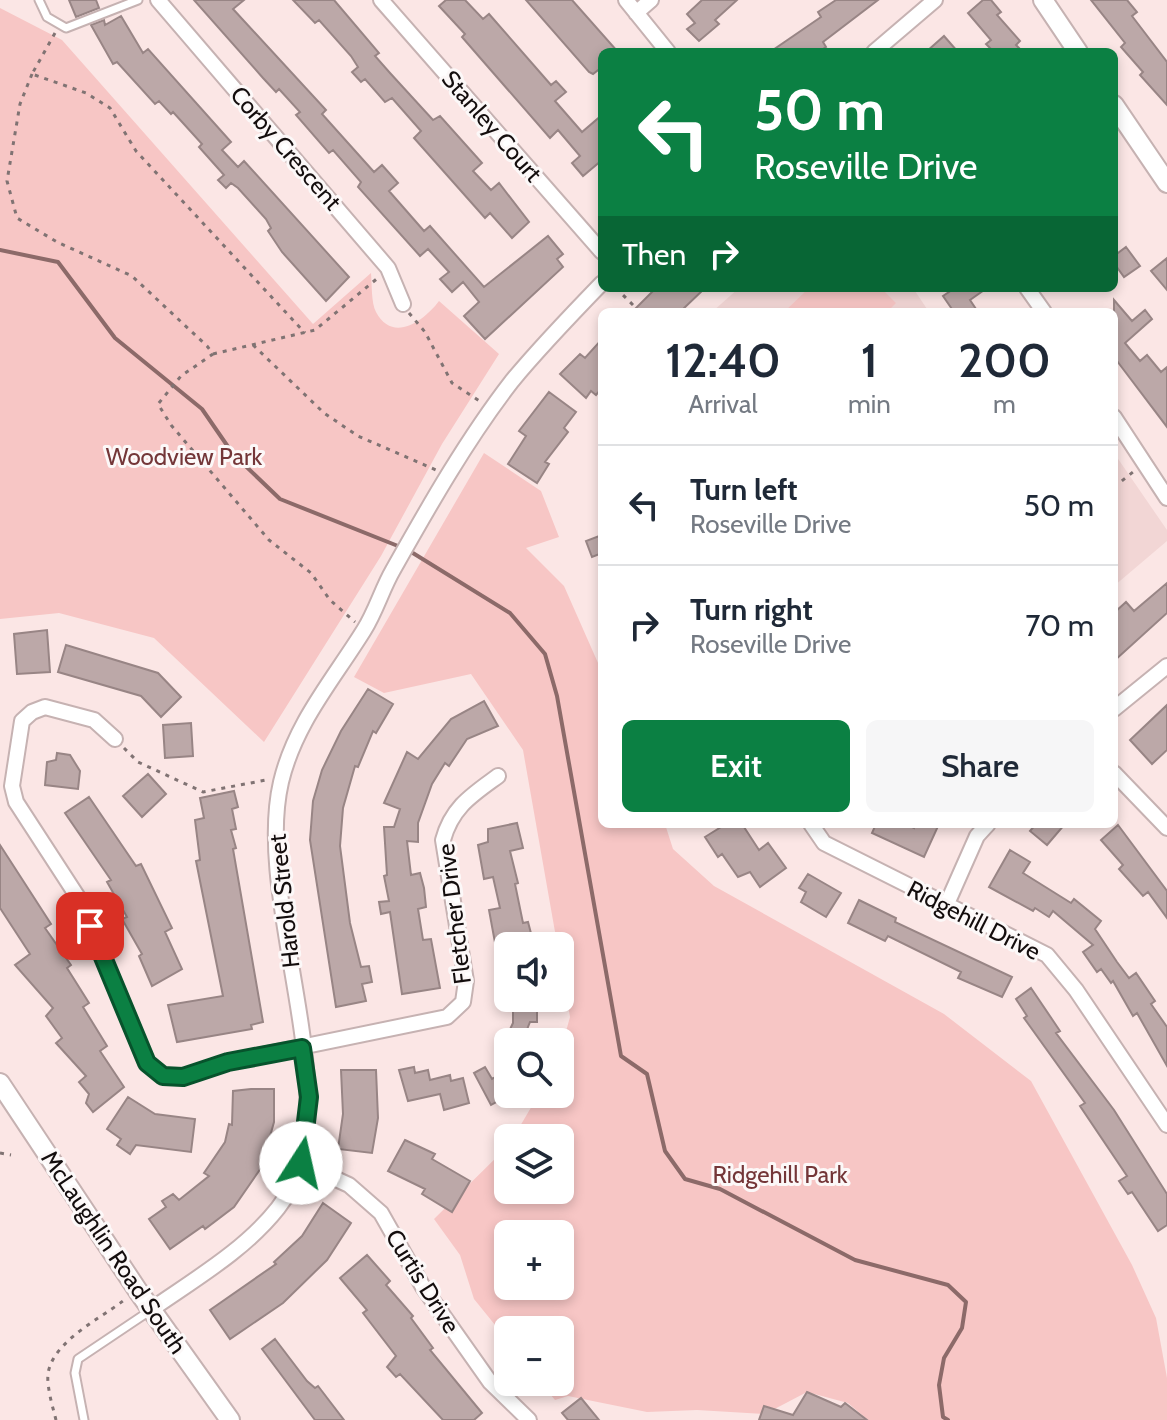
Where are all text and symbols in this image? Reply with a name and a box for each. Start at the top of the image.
street label: Stanley Court [436,64,548,188]
text: 50 m [754,76,885,144]
street label: Corby Crescent [224,80,348,216]
icon: left [622,80,726,184]
text: Roseville Drive [754,144,977,188]
icon: right [702,232,746,276]
text: Then [622,236,686,273]
text: 12:40 [665,331,781,389]
text: 1 [861,331,878,389]
text: 200 [958,331,1051,389]
text: Arrival [688,388,758,420]
text: min [848,388,891,420]
text: m [993,388,1016,420]
park label: Woodview Park [106,442,263,471]
text: Turn left [690,471,798,508]
icon: left [622,483,666,527]
text: 50 m [1024,487,1094,524]
text: Roseville Drive [690,508,851,540]
text: Turn right [690,591,813,628]
icon: right [622,603,666,647]
text: 70 m [1025,607,1094,644]
text: Roseville Drive [690,628,851,660]
button: Exit [622,720,850,812]
button: Share [866,720,1094,812]
street label: Harold Street [263,833,305,969]
street label: Fletcher Drive [431,842,477,986]
street label: Ridgehill Drive [903,874,1045,966]
pin [56,892,124,960]
icon: arrive [68,904,112,948]
map controls [494,932,574,1396]
button: sound [494,932,574,1012]
button: search [494,1028,574,1108]
position arrow [259,1121,343,1205]
button: layers [494,1124,574,1204]
street label: McLaughlin Road South [35,1145,193,1359]
park label: Ridgehill Park [712,1160,848,1189]
button: + [494,1220,574,1300]
street label: Curtis Drive [380,1224,466,1338]
button: − [494,1316,574,1396]

